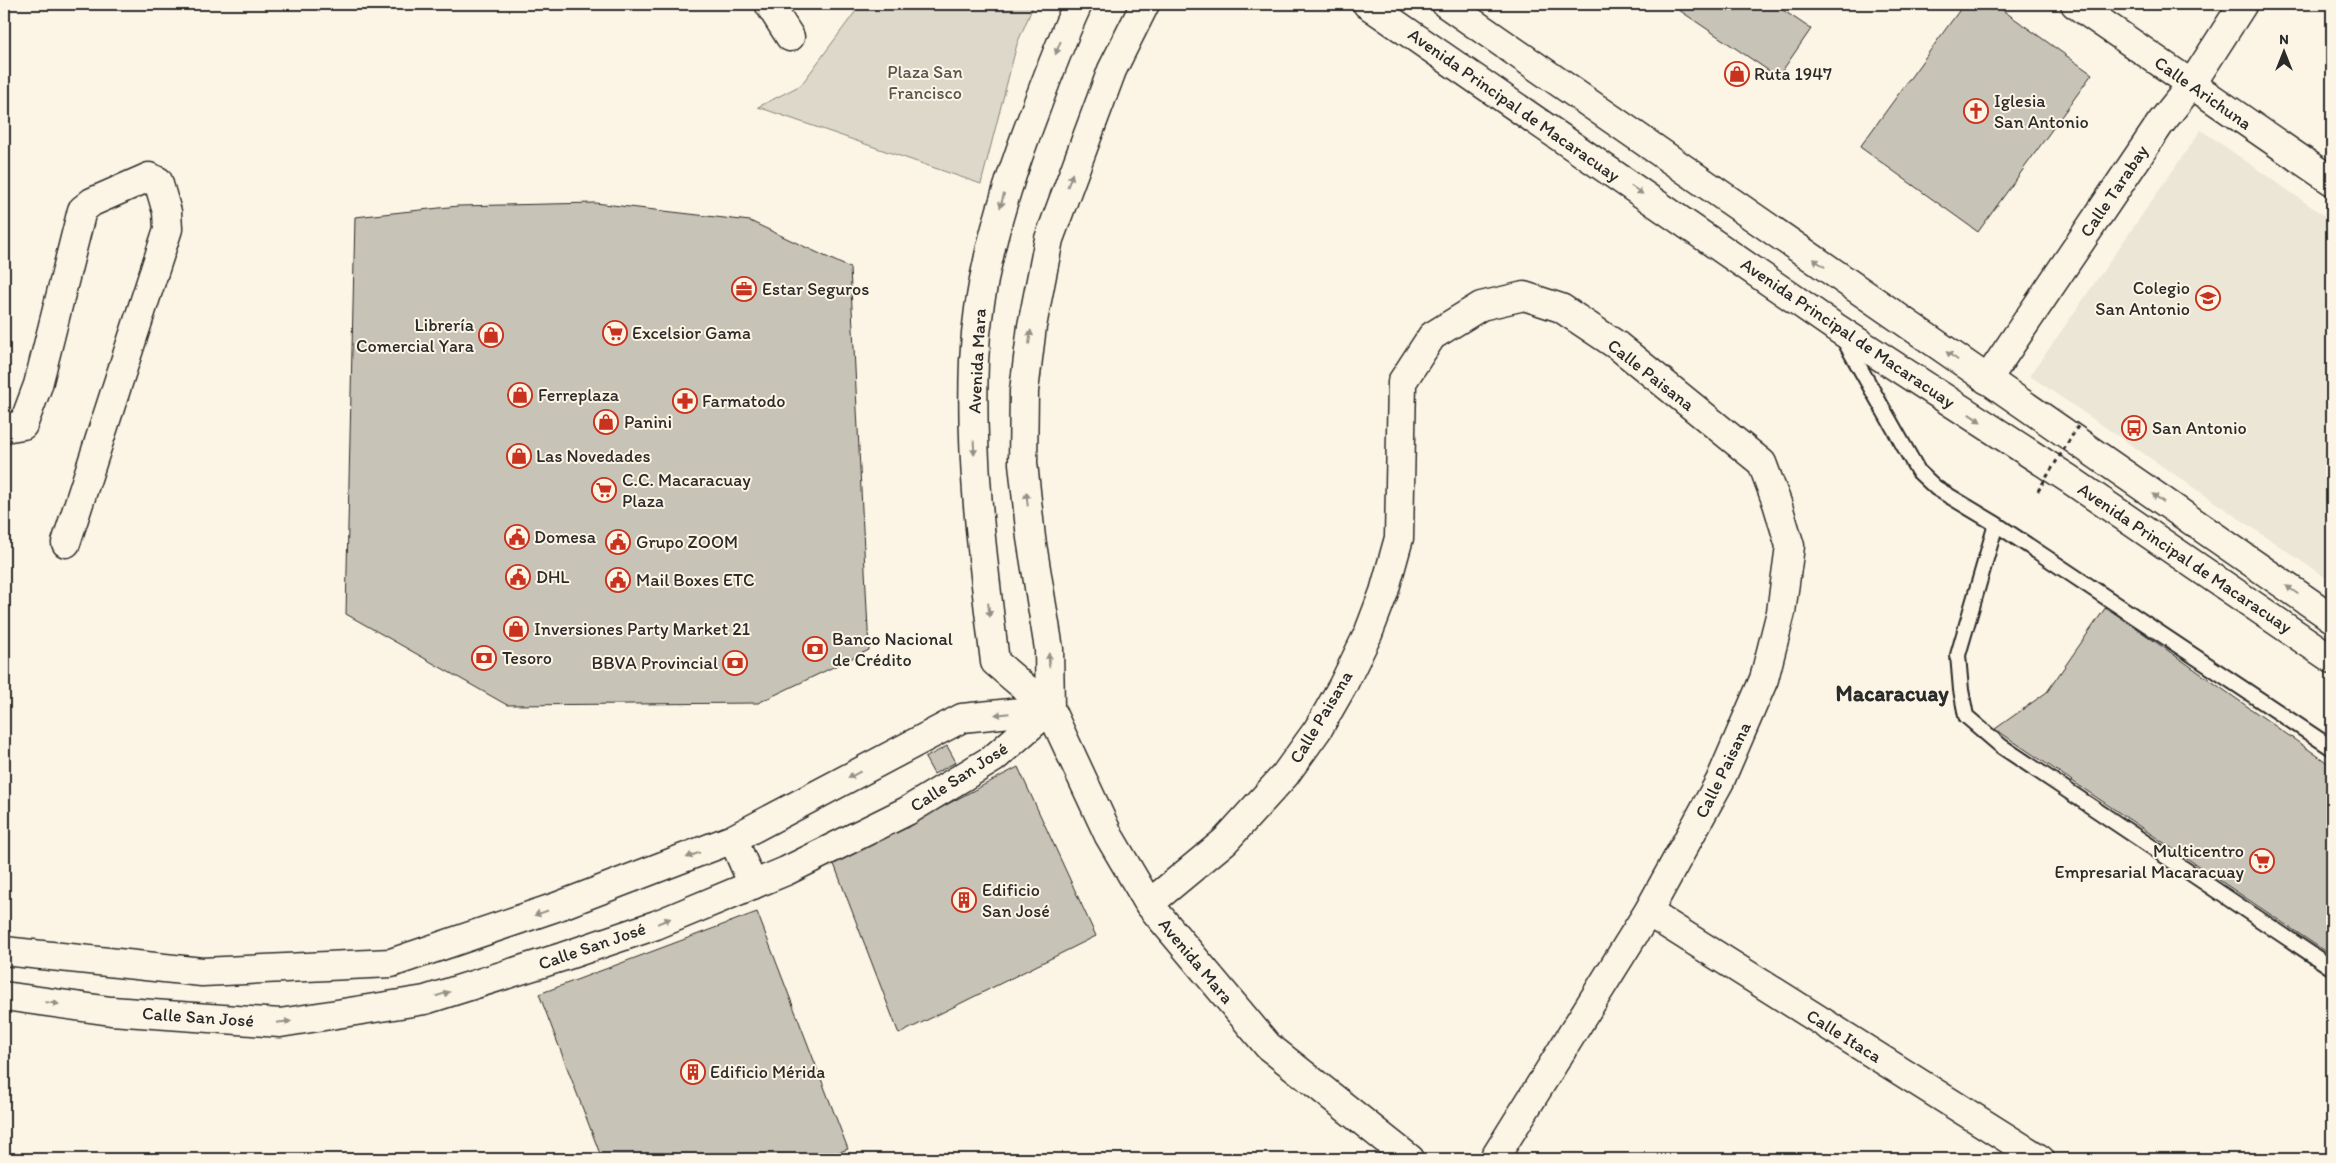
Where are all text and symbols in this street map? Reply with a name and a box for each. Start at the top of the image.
street label: Avenida Principal de Macaracuay [1404,23,1625,187]
north arrow [2258,28,2308,78]
text: N [2279,31,2289,48]
one-way arrow [1054,41,1062,56]
street label: Calle Arichuna [2150,51,2256,135]
park label: Plaza San Francisco [887,61,963,104]
shop icon: Ruta 1947 [1724,61,1750,87]
place label: Ruta 1947 [1754,63,1832,85]
place label: Iglesia San Antonio [1994,90,2089,133]
church icon: Iglesia San Antonio [1963,98,1989,124]
street label: Calle Tarabay [2075,140,2153,241]
one-way arrow [1066,172,1074,187]
one-way arrow [1631,185,1644,195]
one-way arrow [998,194,1006,209]
street label: Avenida Principal de Macaracuay [1737,253,1960,413]
one-way arrow [1812,258,1826,268]
office icon: Estar Seguros [731,276,757,302]
place label: Colegio San Antonio [2095,277,2190,320]
place label: Estar Seguros [762,278,869,300]
school or university icon: Colegio San Antonio [2195,285,2221,311]
street label: Avenida Mara [963,308,991,414]
place label: Librería Comercial Yara [356,314,475,357]
supermarket icon: Excelsior Gama [602,320,628,346]
shop icon: Librería Comercial Yara [478,322,504,348]
place label: Excelsior Gama [632,322,751,344]
one-way arrow [1026,329,1034,345]
street label: Calle Paisana [1603,334,1699,416]
one-way arrow [1946,351,1959,361]
shop icon: Ferreplaza [507,382,533,408]
place label: Ferreplaza [538,384,620,406]
pharmacy icon: Farmatodo [672,388,698,414]
place label: Farmatodo [702,390,786,412]
shop icon: Panini [593,409,619,435]
place label: Panini [624,411,672,433]
one-way arrow [1969,413,1982,423]
bus stop icon: San Antonio [2121,415,2147,441]
place label: San Antonio [2152,417,2247,439]
one-way arrow [970,441,978,457]
shop icon: Las Novedades [506,443,532,469]
place label: Las Novedades [536,445,651,467]
place label: C.C. Macaracuay Plaza [622,469,751,512]
supermarket icon: C.C. Macaracuay Plaza [591,477,617,503]
street label: Avenida Principal de Macaracuay [2074,478,2297,638]
one-way arrow [1023,491,1031,507]
one-way arrow [2151,493,2165,503]
public building icon: Domesa [504,524,530,550]
place label: Domesa [534,526,597,548]
public building icon: Grupo ZOOM [605,529,631,555]
place label: Grupo ZOOM [636,531,738,553]
public building icon: DHL [505,564,531,590]
place label: DHL [536,566,569,588]
public building icon: Mail Boxes ETC [605,567,631,593]
place label: Mail Boxes ETC [636,569,755,591]
one-way arrow [2285,585,2299,595]
one-way arrow [985,602,993,618]
shop icon: Inversiones Party Market 21 [503,616,529,642]
place label: Inversiones Party Market 21 [534,618,750,640]
place label: Banco Nacional de Crédito [832,628,953,671]
bank icon: Banco Nacional de Crédito [802,636,828,662]
bank icon: Tesoro [471,645,497,671]
place label: Tesoro [502,647,552,669]
bank icon: BBVA Provincial [722,650,748,676]
place label: BBVA Provincial [592,652,718,674]
one-way arrow [1045,652,1053,668]
street label: Calle Paisana [1285,666,1358,767]
district label: Macaracuay [1835,680,1949,707]
one-way arrow [993,710,1009,718]
street label: Calle Paisana [1690,718,1756,822]
street label: Calle San José [906,737,1012,817]
one-way arrow [847,771,861,779]
place label: Multicentro Empresarial Macaracuay [2055,840,2245,883]
supermarket icon: Multicentro Empresarial Macaracuay [2249,848,2275,874]
one-way arrow [685,851,700,859]
place label: Edificio San José [982,879,1050,922]
building icon: Edificio San José [951,887,977,913]
one-way arrow [533,909,548,917]
street label: Avenida Mara [1154,914,1238,1008]
street label: Calle San José [535,917,649,975]
one-way arrow [657,917,671,925]
one-way arrow [436,990,451,997]
one-way arrow [44,999,60,1007]
street label: Calle San José [141,1002,255,1032]
street label: Calle Itaca [1802,1004,1886,1068]
one-way arrow [276,1017,292,1025]
building icon: Edificio Mérida [680,1059,706,1085]
place label: Edificio Mérida [710,1061,825,1083]

